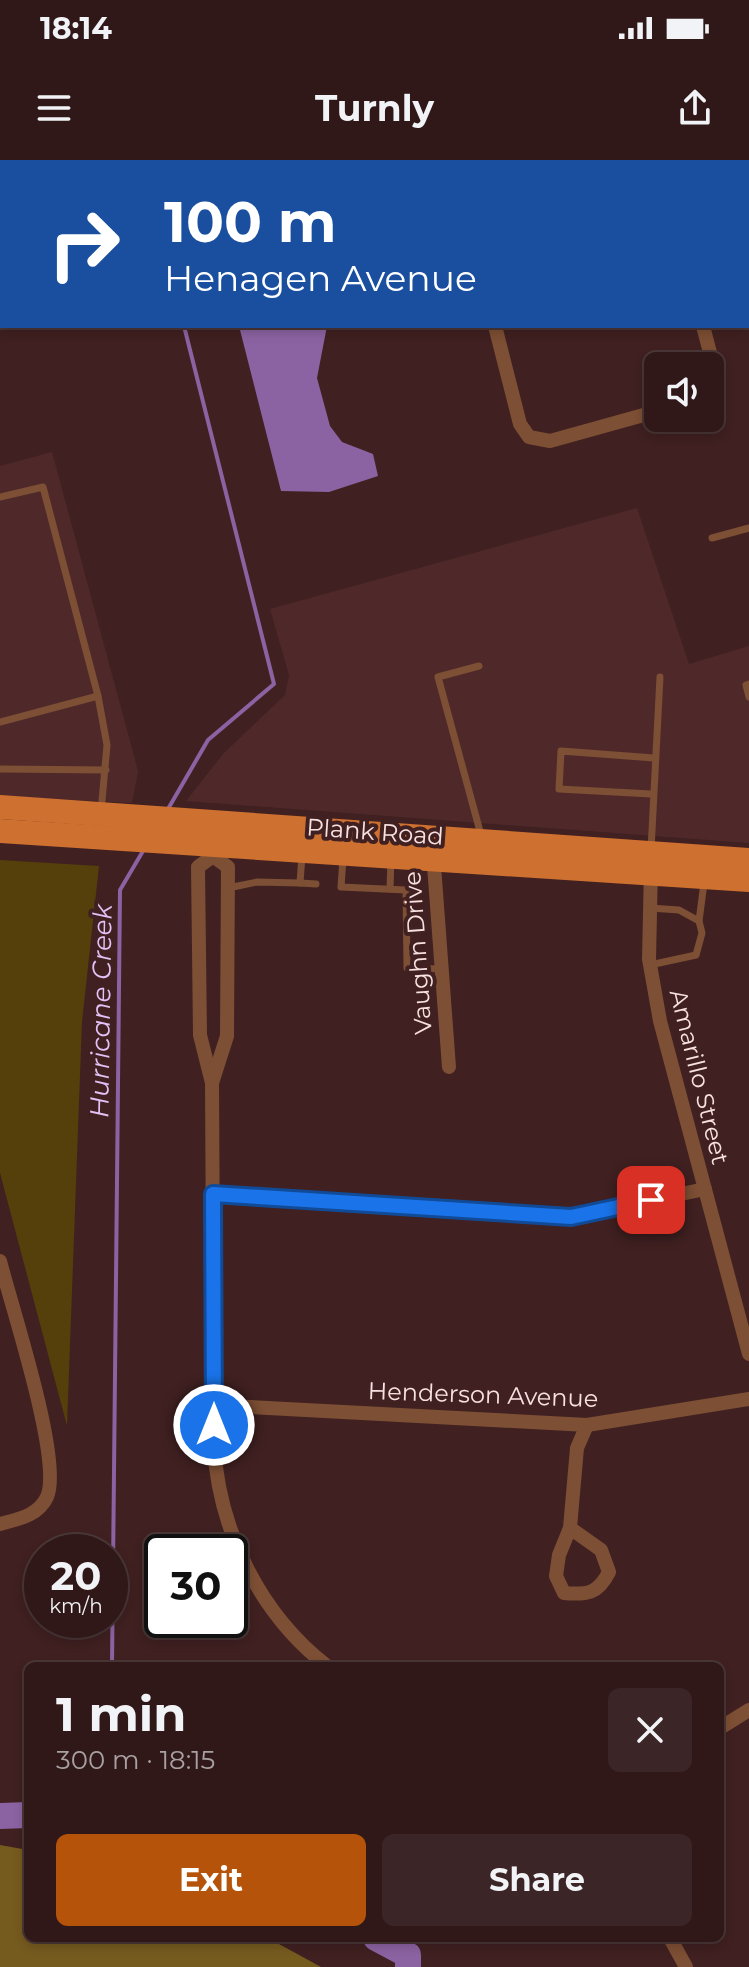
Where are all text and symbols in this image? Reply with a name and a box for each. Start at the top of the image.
text: 18:14 [40,10,112,47]
icon: menu [32,86,76,130]
text: Turnly [315,86,434,130]
icon: share [673,86,717,130]
text: 100 m [164,188,337,256]
icon: right [32,192,136,296]
text: Henagen Avenue [164,256,477,300]
map controls [644,352,724,432]
button: sound [644,352,724,432]
street label: Plank Road [305,812,445,851]
street label: Vaughn Drive [397,870,438,1036]
water label: Hurricane Creek [83,902,119,1118]
street label: Amarillo Street [664,986,735,1168]
pin [617,1166,685,1234]
icon: arrive [629,1178,673,1222]
street label: Henderson Avenue [367,1376,599,1413]
position arrow [172,1383,256,1467]
speed limit sign: 30 [144,1534,248,1638]
text: 20 [51,1551,101,1600]
text: km/h [49,1594,103,1618]
text: 1 min [56,1685,186,1743]
button: close [608,1688,692,1772]
text: 300 m · 18:15 [56,1744,215,1776]
button: Exit [56,1834,366,1926]
button: Share [382,1834,692,1926]

